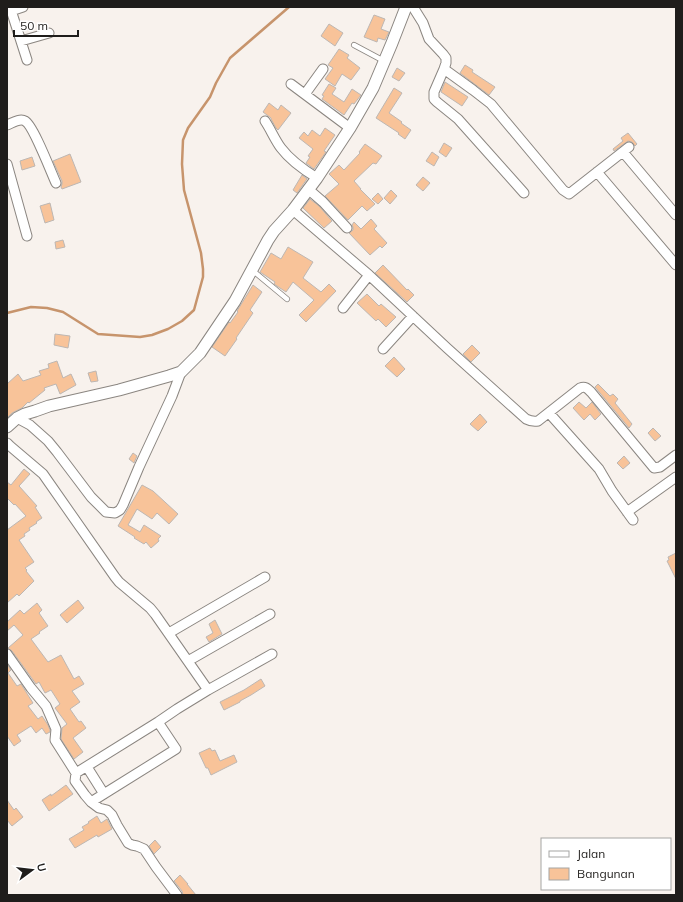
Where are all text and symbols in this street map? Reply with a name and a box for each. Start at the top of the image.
scale bar [14,12,78,38]
text: 50 m [20,18,48,33]
legend [541,838,671,890]
text: Jalan [577,846,605,861]
north arrow [12,850,52,890]
text: U [34,862,49,873]
text: Bangunan [577,866,635,881]

